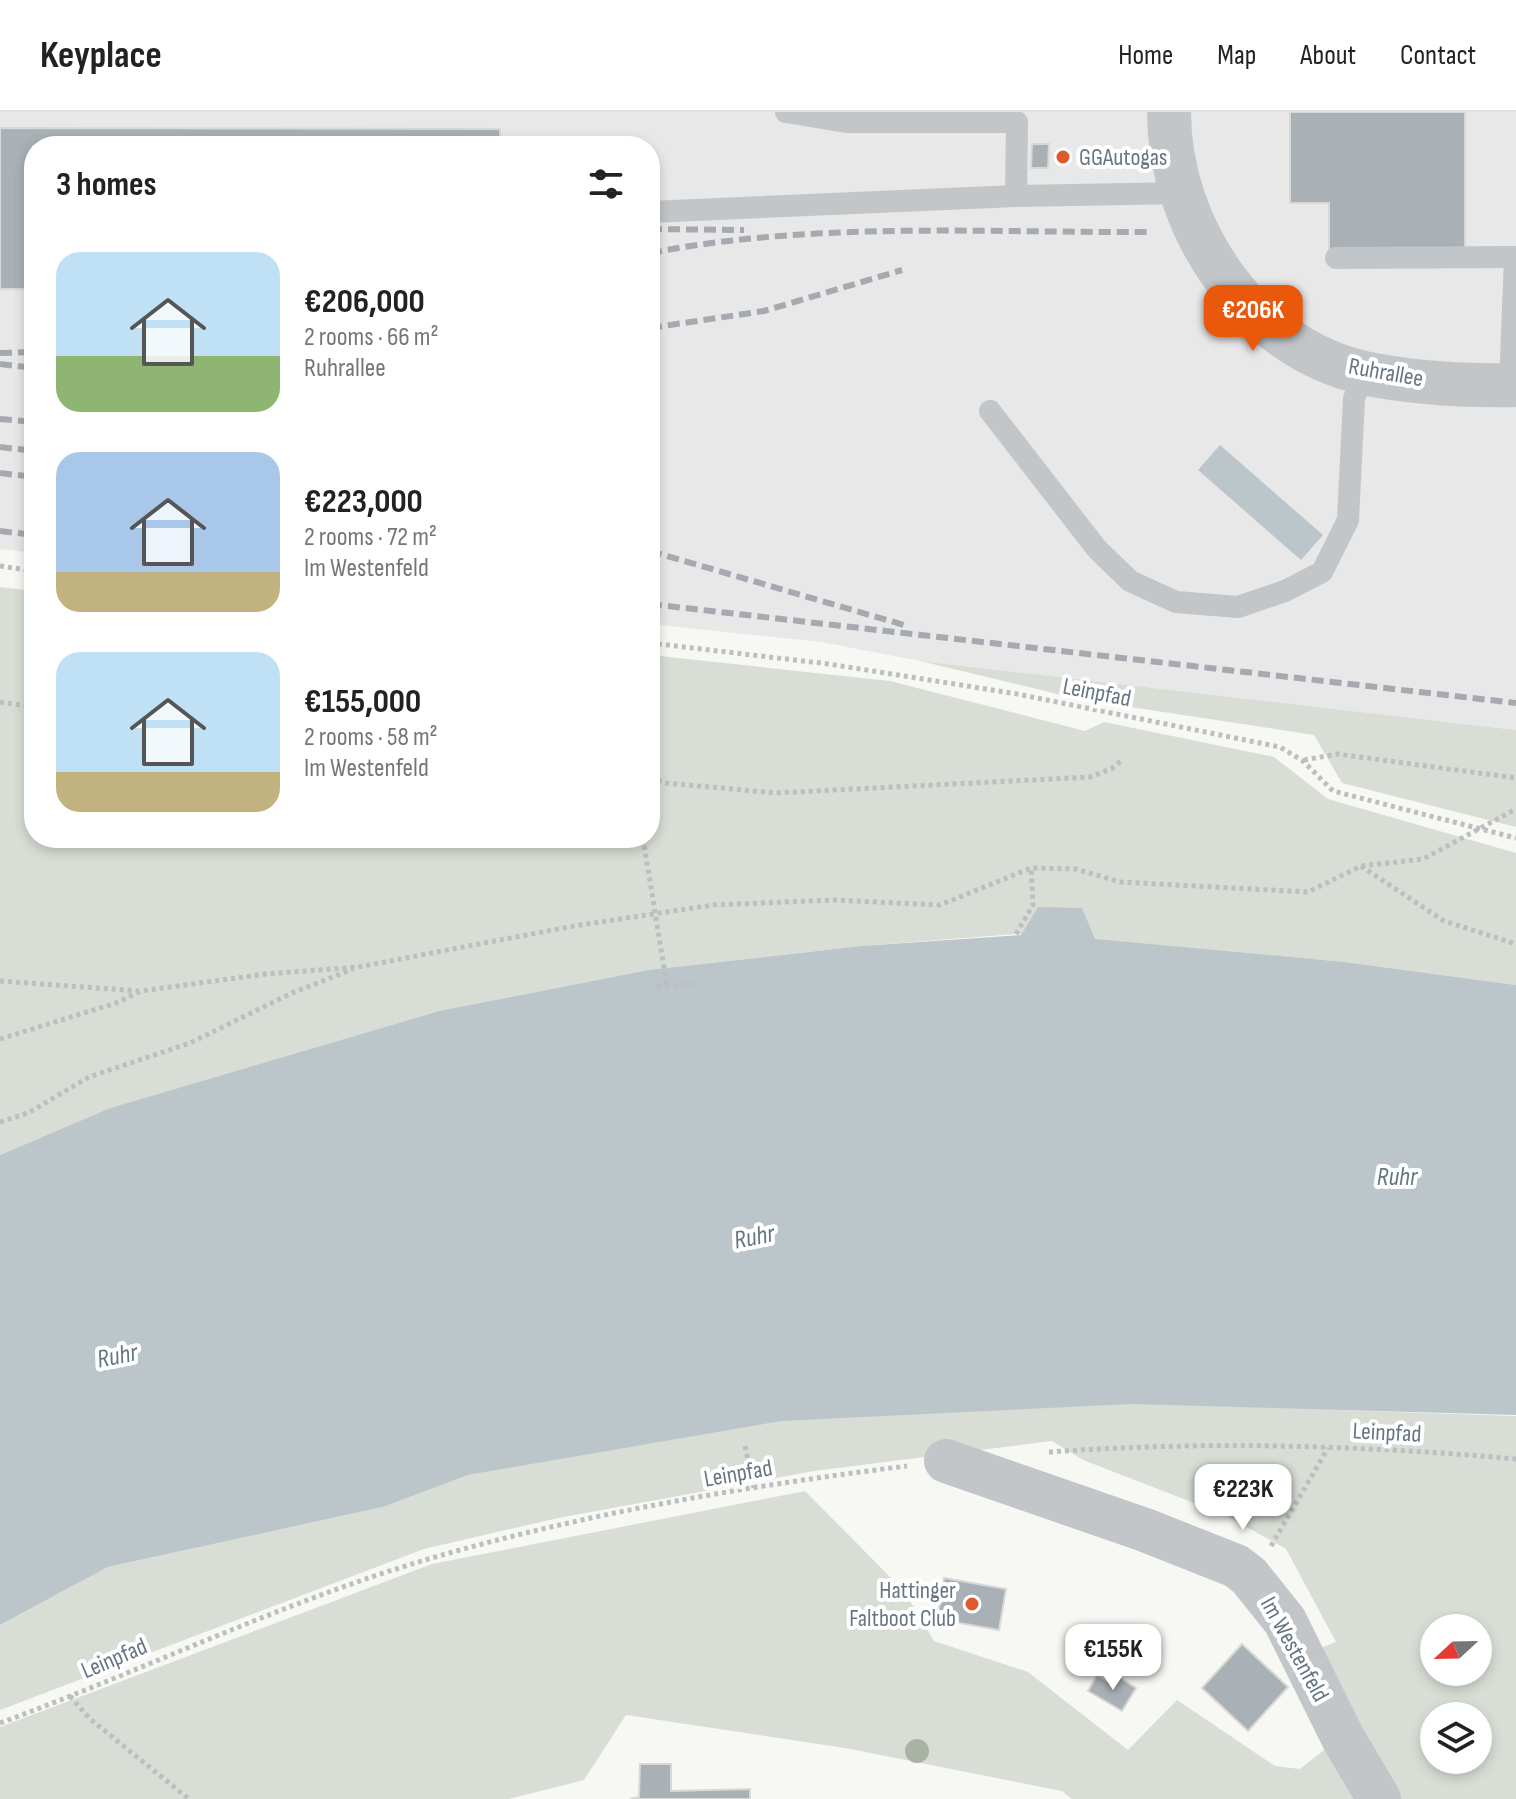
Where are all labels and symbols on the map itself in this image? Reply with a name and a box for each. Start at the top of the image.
place label: GGAutogas [1079,143,1168,172]
marker: GGAutogas [1054,148,1072,166]
pin: €206K [1197,285,1309,353]
street label: Ruhrallee [1346,352,1426,393]
street label: Leinpfad [1060,672,1133,713]
water label: Ruhr [1377,1162,1419,1193]
water label: Ruhr [731,1218,779,1257]
water label: Ruhr [94,1337,142,1376]
street label: Leinpfad [1352,1416,1422,1449]
street label: Leinpfad [702,1453,774,1494]
pin: €223K [1187,1464,1299,1532]
place label: Hattinger Faltboot Club [849,1576,956,1633]
street label: Im Westenfeld [1254,1592,1335,1707]
marker: Hattinger Faltboot Club [963,1595,981,1613]
north arrow [1420,1614,1492,1686]
pin: €155K [1057,1624,1169,1692]
street label: Leinpfad [77,1632,152,1685]

